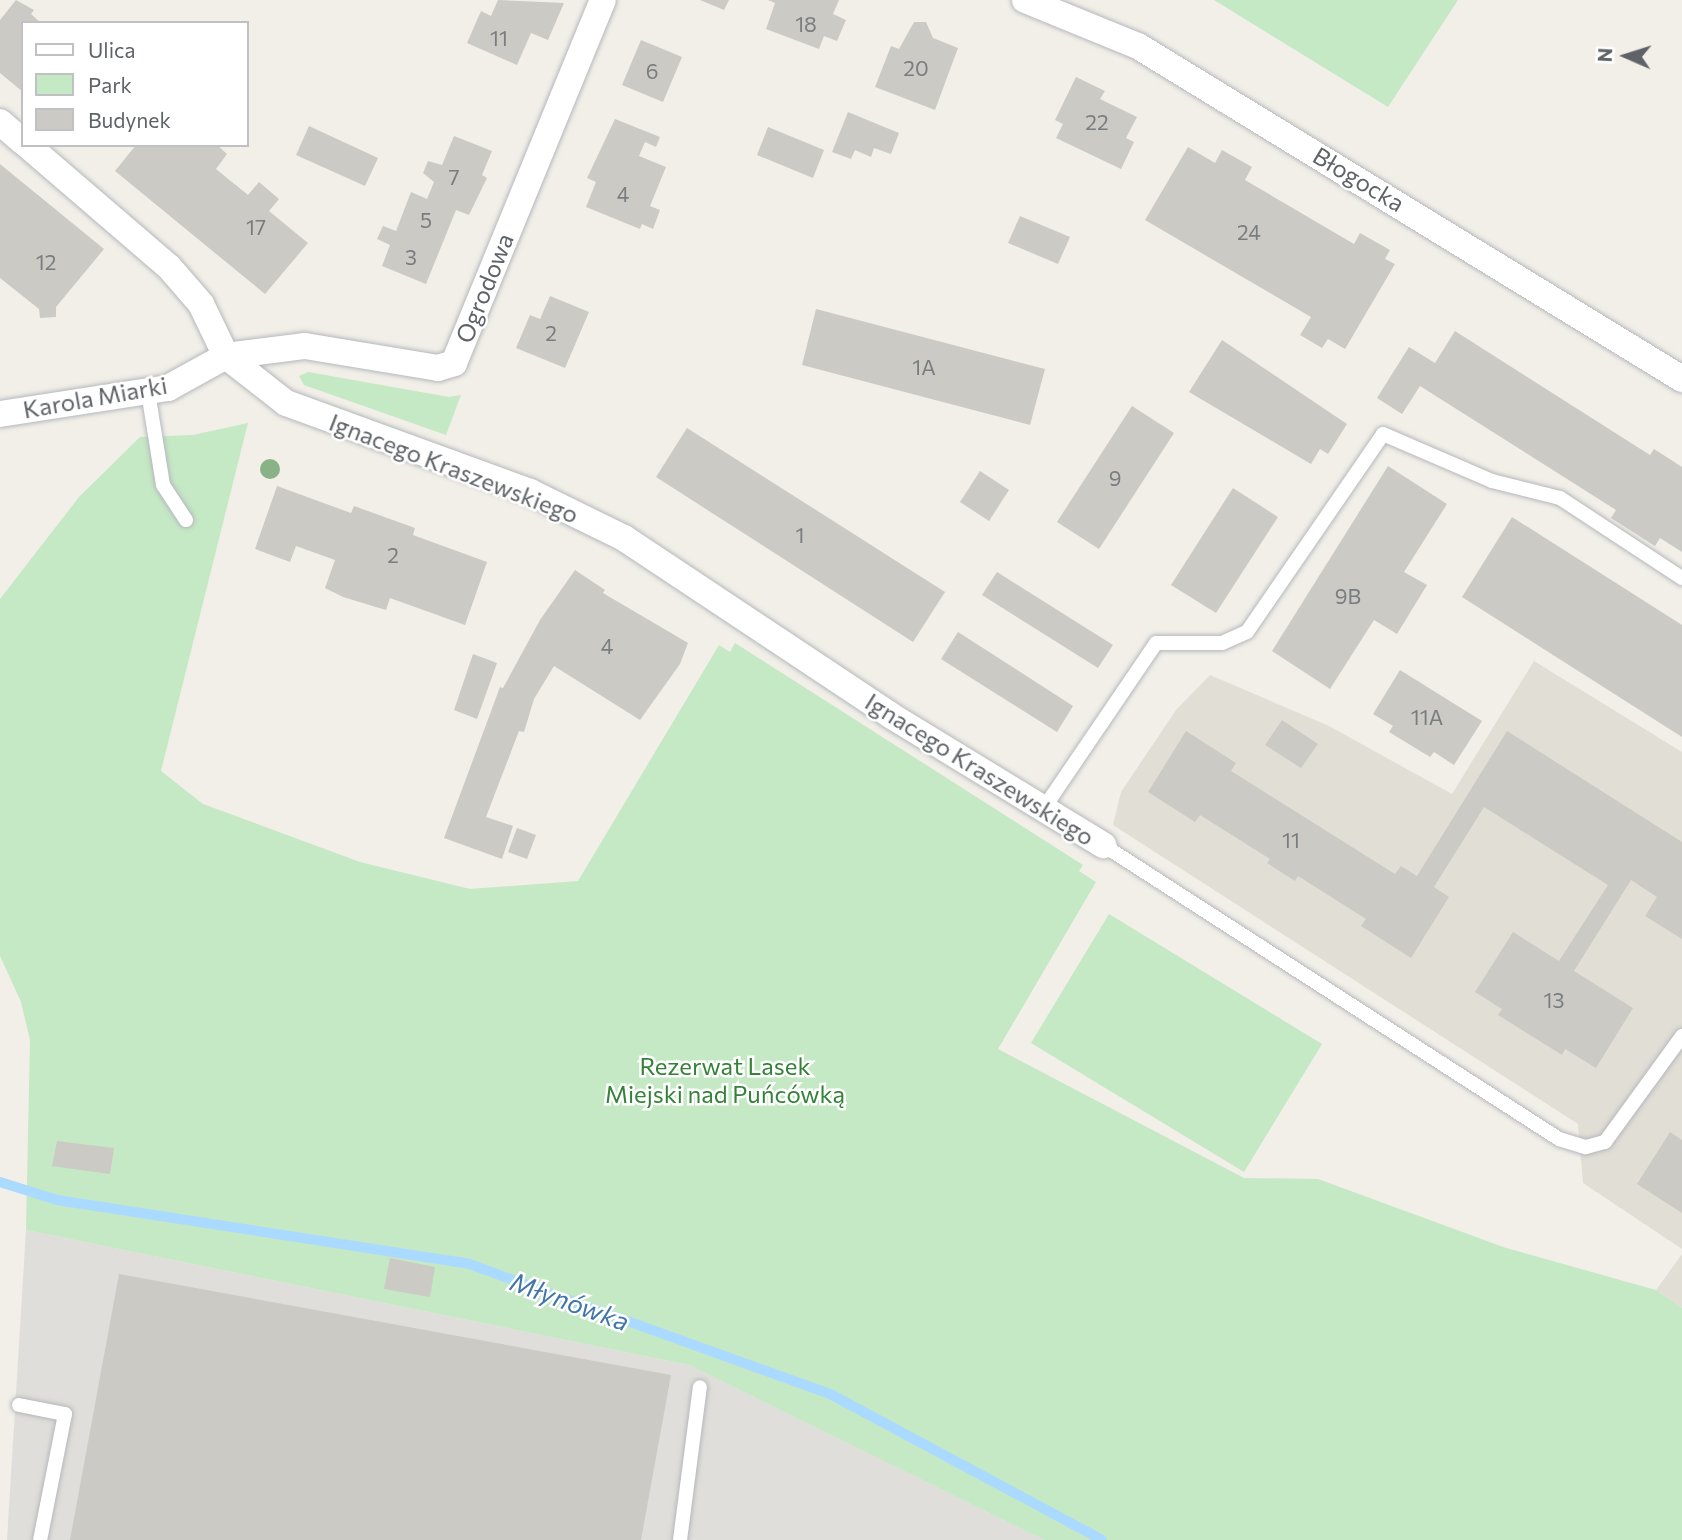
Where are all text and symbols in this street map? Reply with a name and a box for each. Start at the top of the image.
house number: 18 [795,11,817,37]
legend [21,21,248,147]
north arrow [1591,21,1661,91]
house number: 11 [490,25,508,51]
text: Ulica [88,37,135,62]
text: N [1593,47,1616,63]
house number: 20 [903,55,929,81]
house number: 6 [646,58,658,84]
text: Park [88,72,132,97]
text: Budynek [88,107,171,132]
house number: 22 [1085,109,1109,135]
street label: Błogocka [1308,140,1410,218]
house number: 7 [448,164,460,190]
house number: 4 [617,181,629,207]
house number: 5 [420,207,432,233]
house number: 17 [246,214,266,240]
house number: 24 [1237,219,1261,245]
street label: Ogrodowa [449,229,519,347]
house number: 3 [405,244,417,270]
house number: 12 [36,249,56,275]
house number: 2 [545,320,557,346]
house number: 1A [912,354,936,380]
street label: Karola Miarki [21,370,169,424]
street label: Ignacego Kraszewskiego [325,407,583,529]
house number: 9 [1109,465,1121,491]
house number: 1 [796,522,804,548]
house number: 2 [387,542,399,568]
house number: 9B [1335,583,1361,609]
house number: 4 [601,633,613,659]
street label: Ignacego Kraszewskiego [860,687,1100,851]
house number: 11A [1411,704,1443,730]
house number: 11 [1282,827,1300,853]
house number: 13 [1544,987,1564,1013]
park label: Rezerwat Lasek Miejski nad Puńcówką [605,1052,845,1108]
water label: Młynówka [506,1265,634,1337]

